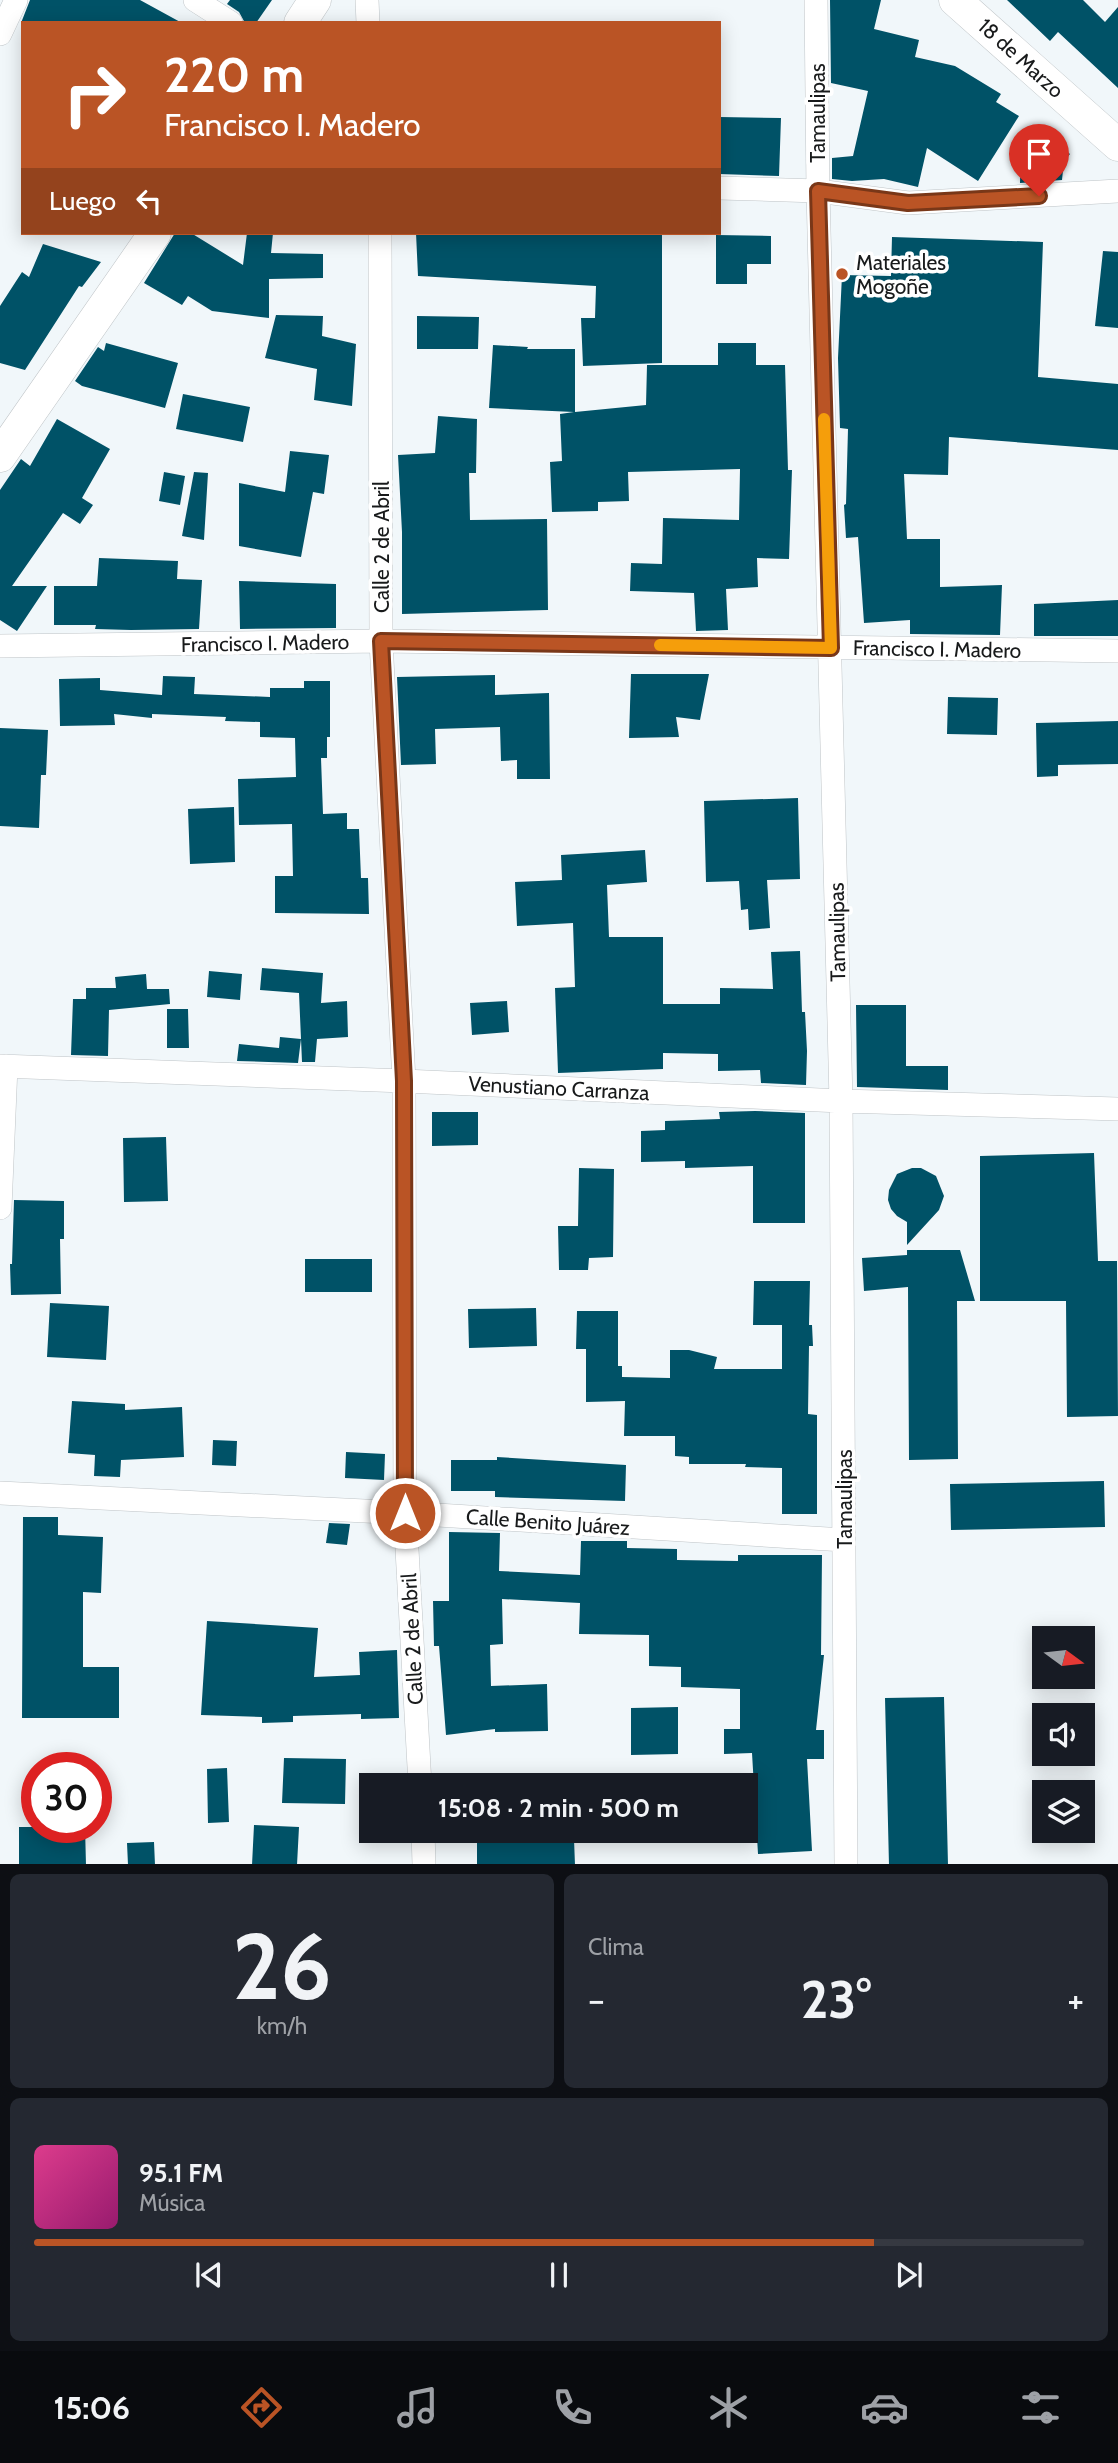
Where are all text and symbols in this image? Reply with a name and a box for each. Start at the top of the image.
street label: 18 de Marzo [973,13,1069,103]
text: 220 m [164,45,304,104]
icon: right [49,49,140,140]
street label: Tamaulipas [805,63,830,163]
text: Francisco I. Madero [164,105,421,144]
pin [1009,124,1069,196]
icon: arrive [1020,135,1058,173]
icon: left [130,182,168,220]
text: Luego [49,185,116,217]
place label: Materiales Mogoñe [856,250,946,299]
marker: Materiales Mogoñe [834,266,850,282]
street label: Calle 2 de Abril [369,481,394,613]
street label: Francisco I. Madero [181,629,349,657]
street label: Francisco I. Madero [853,635,1021,663]
street label: Tamaulipas [824,882,850,982]
street label: Venustiano Carranza [468,1071,650,1105]
street label: Tamaulipas [832,1449,857,1549]
position arrow [368,1476,442,1550]
street label: Calle Benito Juárez [465,1504,631,1540]
street label: Calle 2 de Abril [396,1572,428,1705]
north arrow [1032,1626,1096,1689]
map controls [1032,1626,1095,1843]
button: sound [1032,1703,1095,1766]
speed limit sign: 30 [21,1752,112,1843]
button: layers [1032,1780,1095,1843]
text: 15:08 · 2 min · 500 m [438,1792,679,1824]
text: 26 [232,1911,332,2022]
text: Clima [588,1933,644,1961]
text: 23° [801,1968,871,2031]
text: − [588,1976,605,2023]
text: + [1067,1976,1084,2023]
text: km/h [257,2012,307,2040]
text: 95.1 FM [139,2157,223,2189]
text: Música [139,2189,205,2217]
icon: previous [190,2256,228,2294]
icon: pause [540,2256,578,2294]
icon: next [890,2256,928,2294]
icon: directions [237,2383,286,2432]
icon: music [393,2383,442,2432]
icon: phone [548,2383,597,2432]
icon: climate [704,2383,753,2432]
icon: car [860,2383,909,2432]
icon: filters [1016,2383,1065,2432]
text: 15:06 [53,2388,130,2427]

